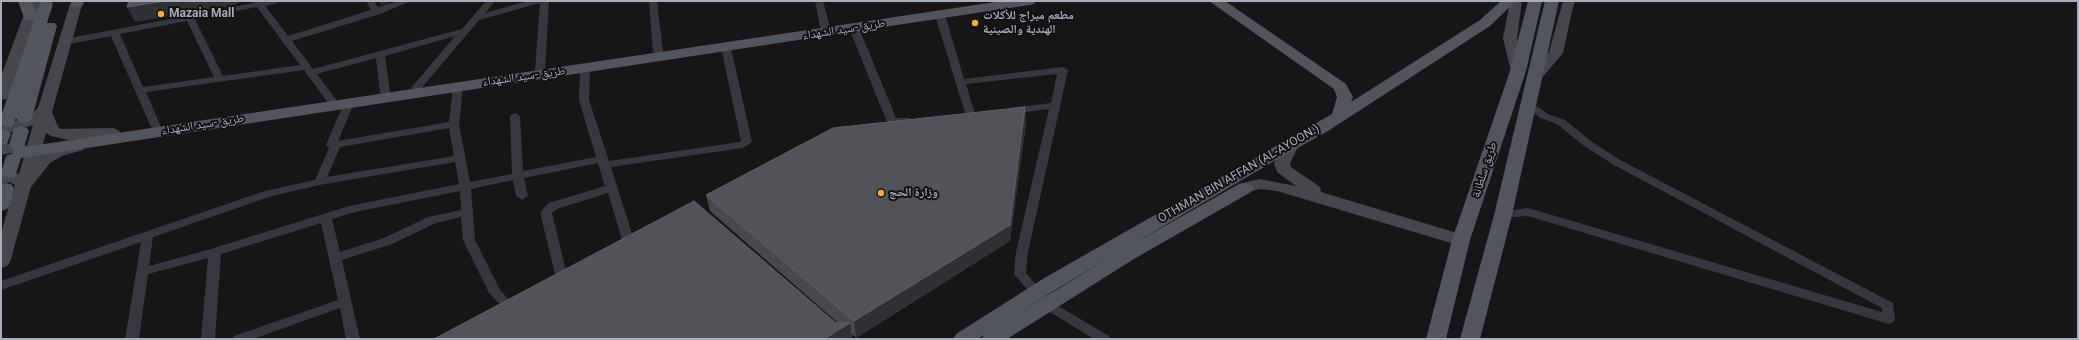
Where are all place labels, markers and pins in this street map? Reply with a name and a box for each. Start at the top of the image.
place label: Mazaia Mall [169,7,234,21]
marker: Mazaia Mall [156,9,166,19]
place label: مطعم ميراج للأكلات الهندية والصينية [983,9,1074,37]
marker: مطعم ميراج للأكلات الهندية والصينية [970,18,980,28]
place label: وزارة الحج [889,186,938,200]
marker: وزارة الحج [876,188,886,198]

